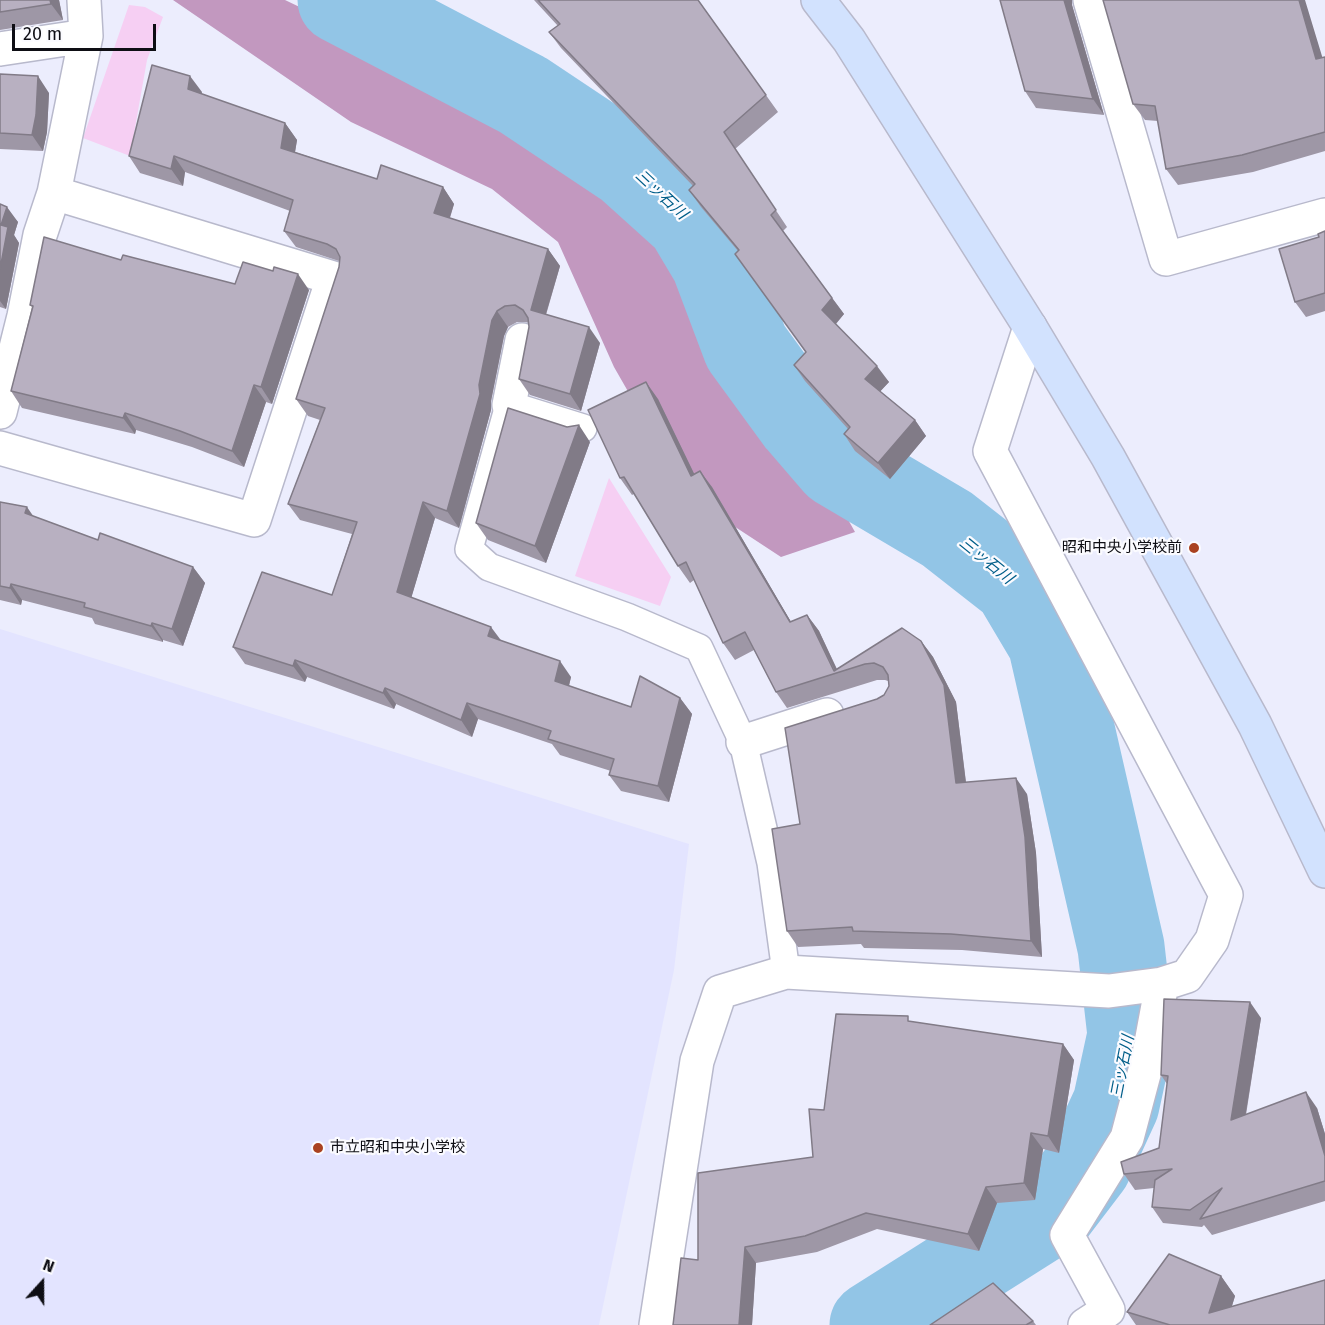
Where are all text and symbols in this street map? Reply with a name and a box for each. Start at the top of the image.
scale bar [15,12,159,50]
text: 20 m [23,23,62,45]
water label: 三ッ石川 [631,166,691,224]
water label: 三ッ石川 [955,533,1017,589]
place label: 昭和中央小学校前 [1062,539,1182,557]
marker: 昭和中央小学校前 [1187,541,1201,555]
water label: 三ッ石川 [1107,1034,1139,1100]
place label: 市立昭和中央小学校 [330,1139,465,1157]
marker: 市立昭和中央小学校 [311,1141,325,1155]
north arrow [12,1253,72,1313]
text: N [40,1255,57,1276]

